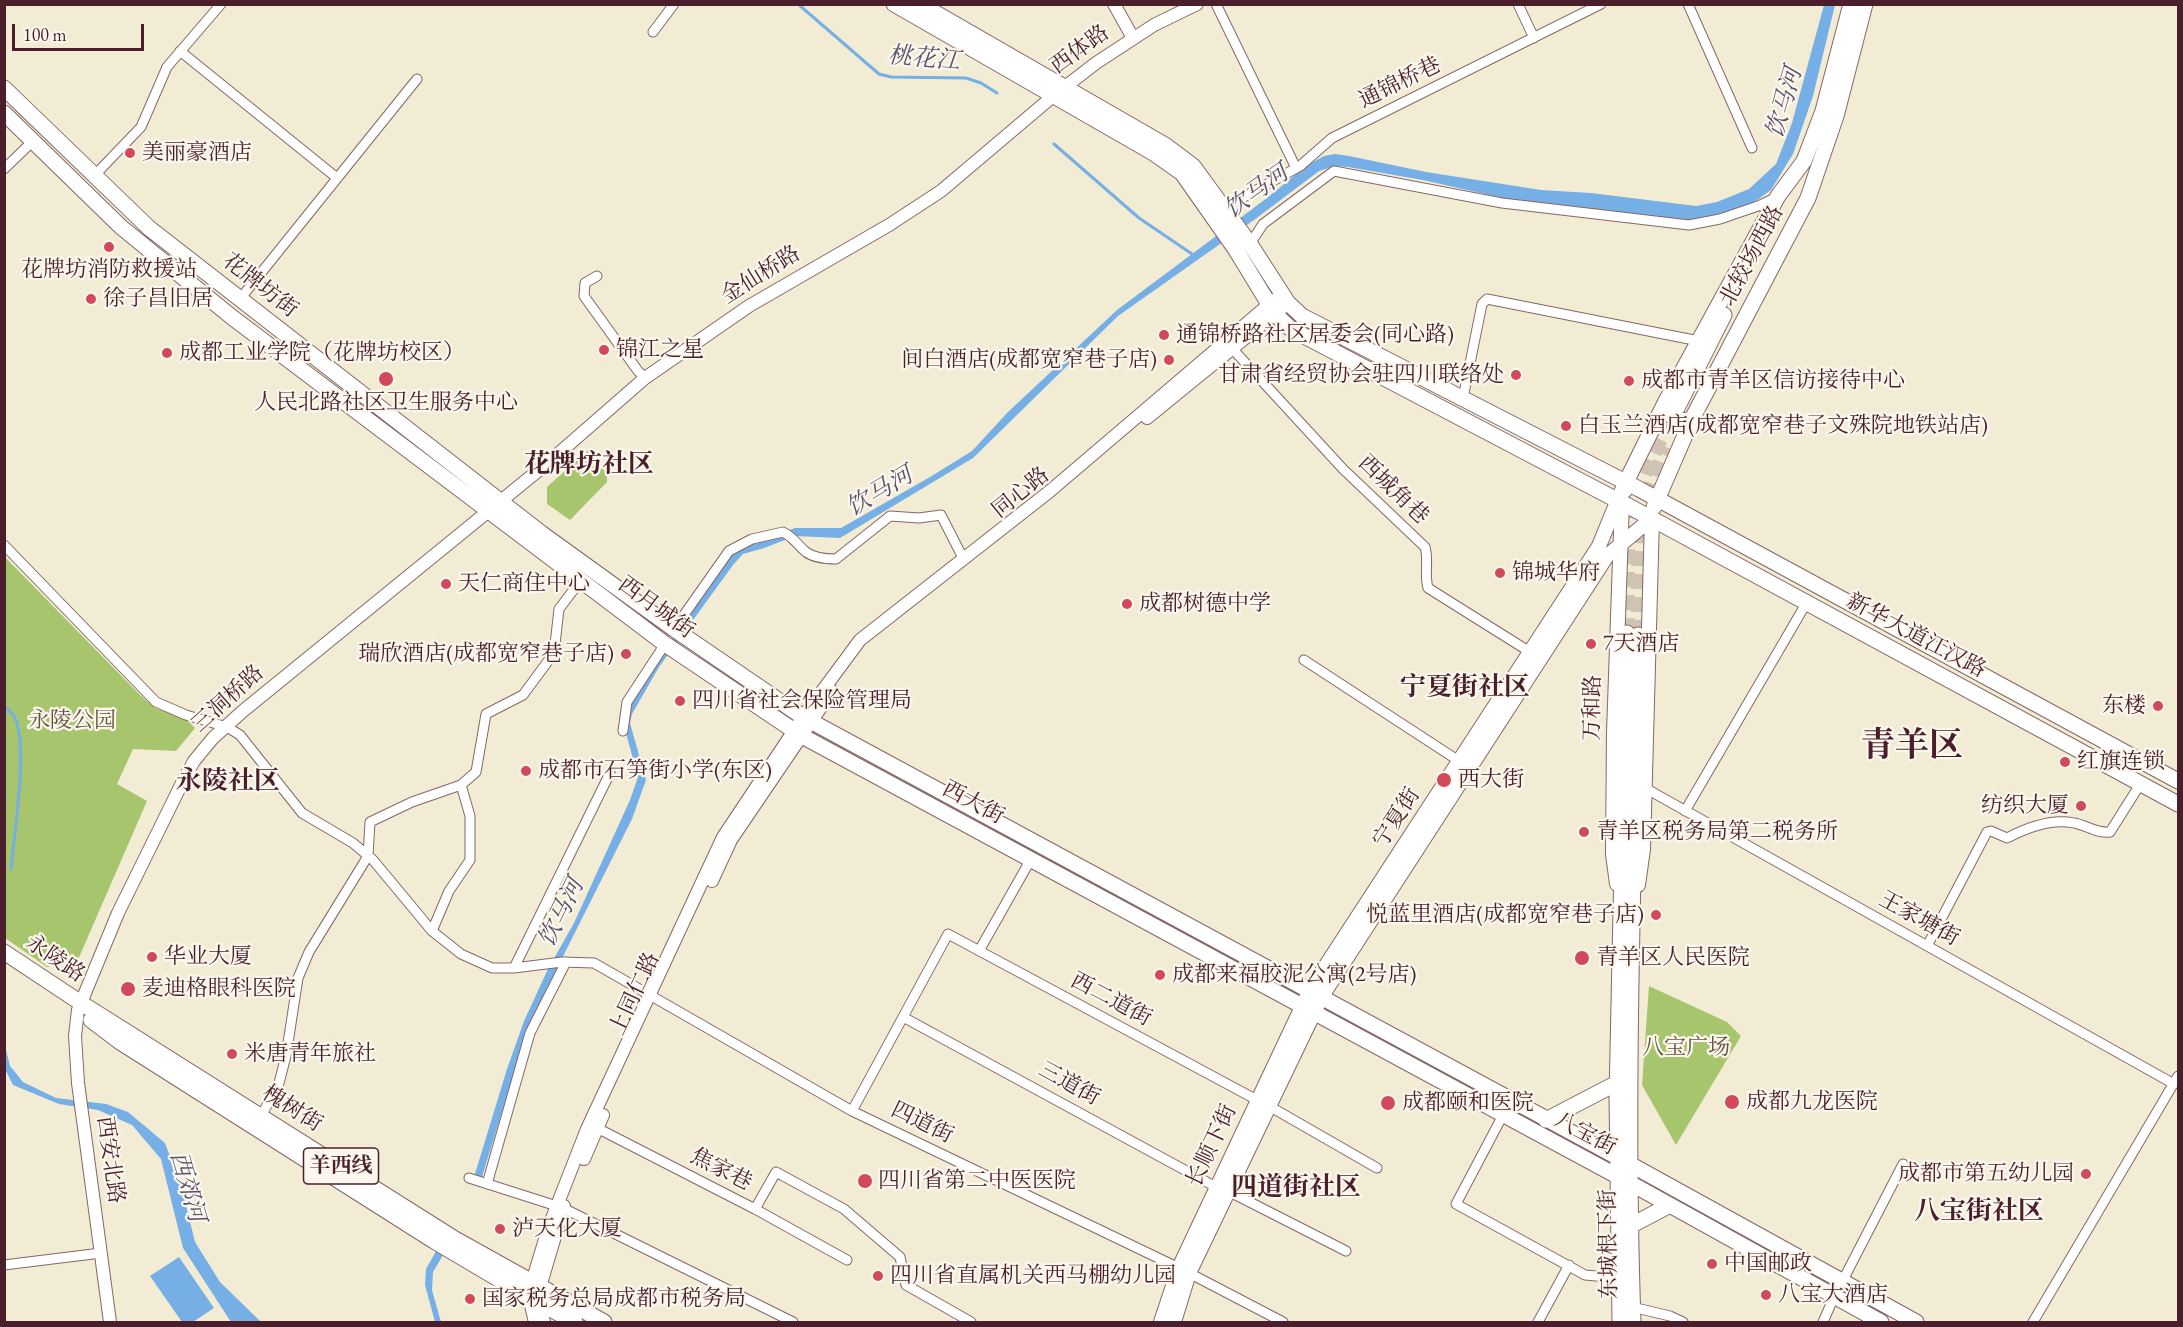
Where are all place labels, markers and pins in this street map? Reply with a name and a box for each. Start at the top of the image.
place label: 美丽豪酒店 [142,140,252,166]
marker: 美丽豪酒店 [123,146,137,160]
marker: 花牌坊消防救援站 [102,240,116,254]
place label: 花牌坊消防救援站 [21,257,197,283]
place label: 徐子昌旧居 [103,286,213,312]
marker: 徐子昌旧居 [84,292,98,306]
place label: 通锦桥路社区居委会(同心路) [1176,322,1454,348]
marker: 通锦桥路社区居委会(同心路) [1157,328,1171,342]
place label: 锦江之星 [616,337,704,363]
place label: 成都工业学院（花牌坊校区） [179,340,465,366]
marker: 锦江之星 [597,343,611,357]
marker: 成都工业学院（花牌坊校区） [160,346,174,360]
place label: 间白酒店(成都宽窄巷子店) [901,347,1157,373]
marker: 间白酒店(成都宽窄巷子店) [1162,353,1176,367]
place label: 甘肃省经贸协会驻四川联络处 [1218,362,1504,388]
marker: 甘肃省经贸协会驻四川联络处 [1509,368,1523,382]
place label: 成都市青羊区信访接待中心 [1641,368,1905,394]
marker: 人民北路社区卫生服务中心 [377,370,395,388]
marker: 成都市青羊区信访接待中心 [1622,374,1636,388]
place label: 人民北路社区卫生服务中心 [254,390,518,416]
place label: 白玉兰酒店(成都宽窄巷子文殊院地铁站店) [1578,413,1988,439]
marker: 白玉兰酒店(成都宽窄巷子文殊院地铁站店) [1559,419,1573,433]
place label: 锦城华府 [1512,560,1600,586]
marker: 锦城华府 [1493,566,1507,580]
place label: 天仁商住中心 [458,571,590,597]
marker: 天仁商住中心 [439,577,453,591]
place label: 成都树德中学 [1139,591,1271,617]
marker: 成都树德中学 [1120,597,1134,611]
place label: 7天酒店 [1603,631,1680,657]
marker: 7天酒店 [1584,637,1598,651]
place label: 瑞欣酒店(成都宽窄巷子店) [358,641,614,667]
marker: 瑞欣酒店(成都宽窄巷子店) [619,647,633,661]
place label: 四川省社会保险管理局 [692,688,912,714]
place label: 东楼 [2102,693,2146,719]
marker: 四川省社会保险管理局 [673,694,687,708]
marker: 东楼 [2151,699,2165,713]
place label: 红旗连锁 [2077,749,2165,775]
marker: 红旗连锁 [2058,755,2072,769]
place label: 成都市石笋街小学(东区) [538,758,772,784]
marker: 成都市石笋街小学(东区) [519,764,533,778]
place label: 西大街 [1458,767,1524,793]
marker: 西大街 [1435,771,1453,789]
place label: 纺织大厦 [1981,793,2069,819]
marker: 纺织大厦 [2074,799,2088,813]
place label: 青羊区税务局第二税务所 [1596,819,1838,845]
marker: 青羊区税务局第二税务所 [1577,825,1591,839]
place label: 悦蓝里酒店(成都宽窄巷子店) [1366,902,1644,928]
marker: 悦蓝里酒店(成都宽窄巷子店) [1649,908,1663,922]
place label: 华业大厦 [164,944,252,970]
place label: 青羊区人民医院 [1596,945,1750,971]
marker: 青羊区人民医院 [1573,949,1591,967]
marker: 华业大厦 [145,950,159,964]
place label: 成都来福胶泥公寓(2号店) [1172,962,1416,988]
marker: 成都来福胶泥公寓(2号店) [1153,968,1167,982]
place label: 麦迪格眼科医院 [142,976,296,1002]
marker: 麦迪格眼科医院 [119,980,137,998]
place label: 米唐青年旅社 [244,1041,376,1067]
marker: 米唐青年旅社 [225,1047,239,1061]
place label: 成都九龙医院 [1746,1089,1878,1115]
place label: 成都颐和医院 [1402,1090,1534,1116]
marker: 成都九龙医院 [1723,1093,1741,1111]
marker: 成都颐和医院 [1379,1094,1397,1112]
place label: 成都市第五幼儿园 [1898,1161,2074,1187]
marker: 成都市第五幼儿园 [2079,1167,2093,1181]
place label: 四川省第二中医医院 [878,1168,1076,1194]
marker: 四川省第二中医医院 [856,1172,874,1190]
place label: 泸天化大厦 [512,1216,622,1242]
marker: 泸天化大厦 [493,1222,507,1236]
place label: 中国邮政 [1724,1251,1812,1277]
marker: 中国邮政 [1705,1257,1719,1271]
place label: 四川省直属机关西马棚幼儿园 [890,1263,1176,1289]
marker: 四川省直属机关西马棚幼儿园 [871,1269,885,1283]
place label: 八宝大酒店 [1778,1282,1888,1308]
place label: 国家税务总局成都市税务局 [482,1286,746,1312]
marker: 八宝大酒店 [1759,1288,1773,1302]
marker: 国家税务总局成都市税务局 [463,1292,477,1306]

